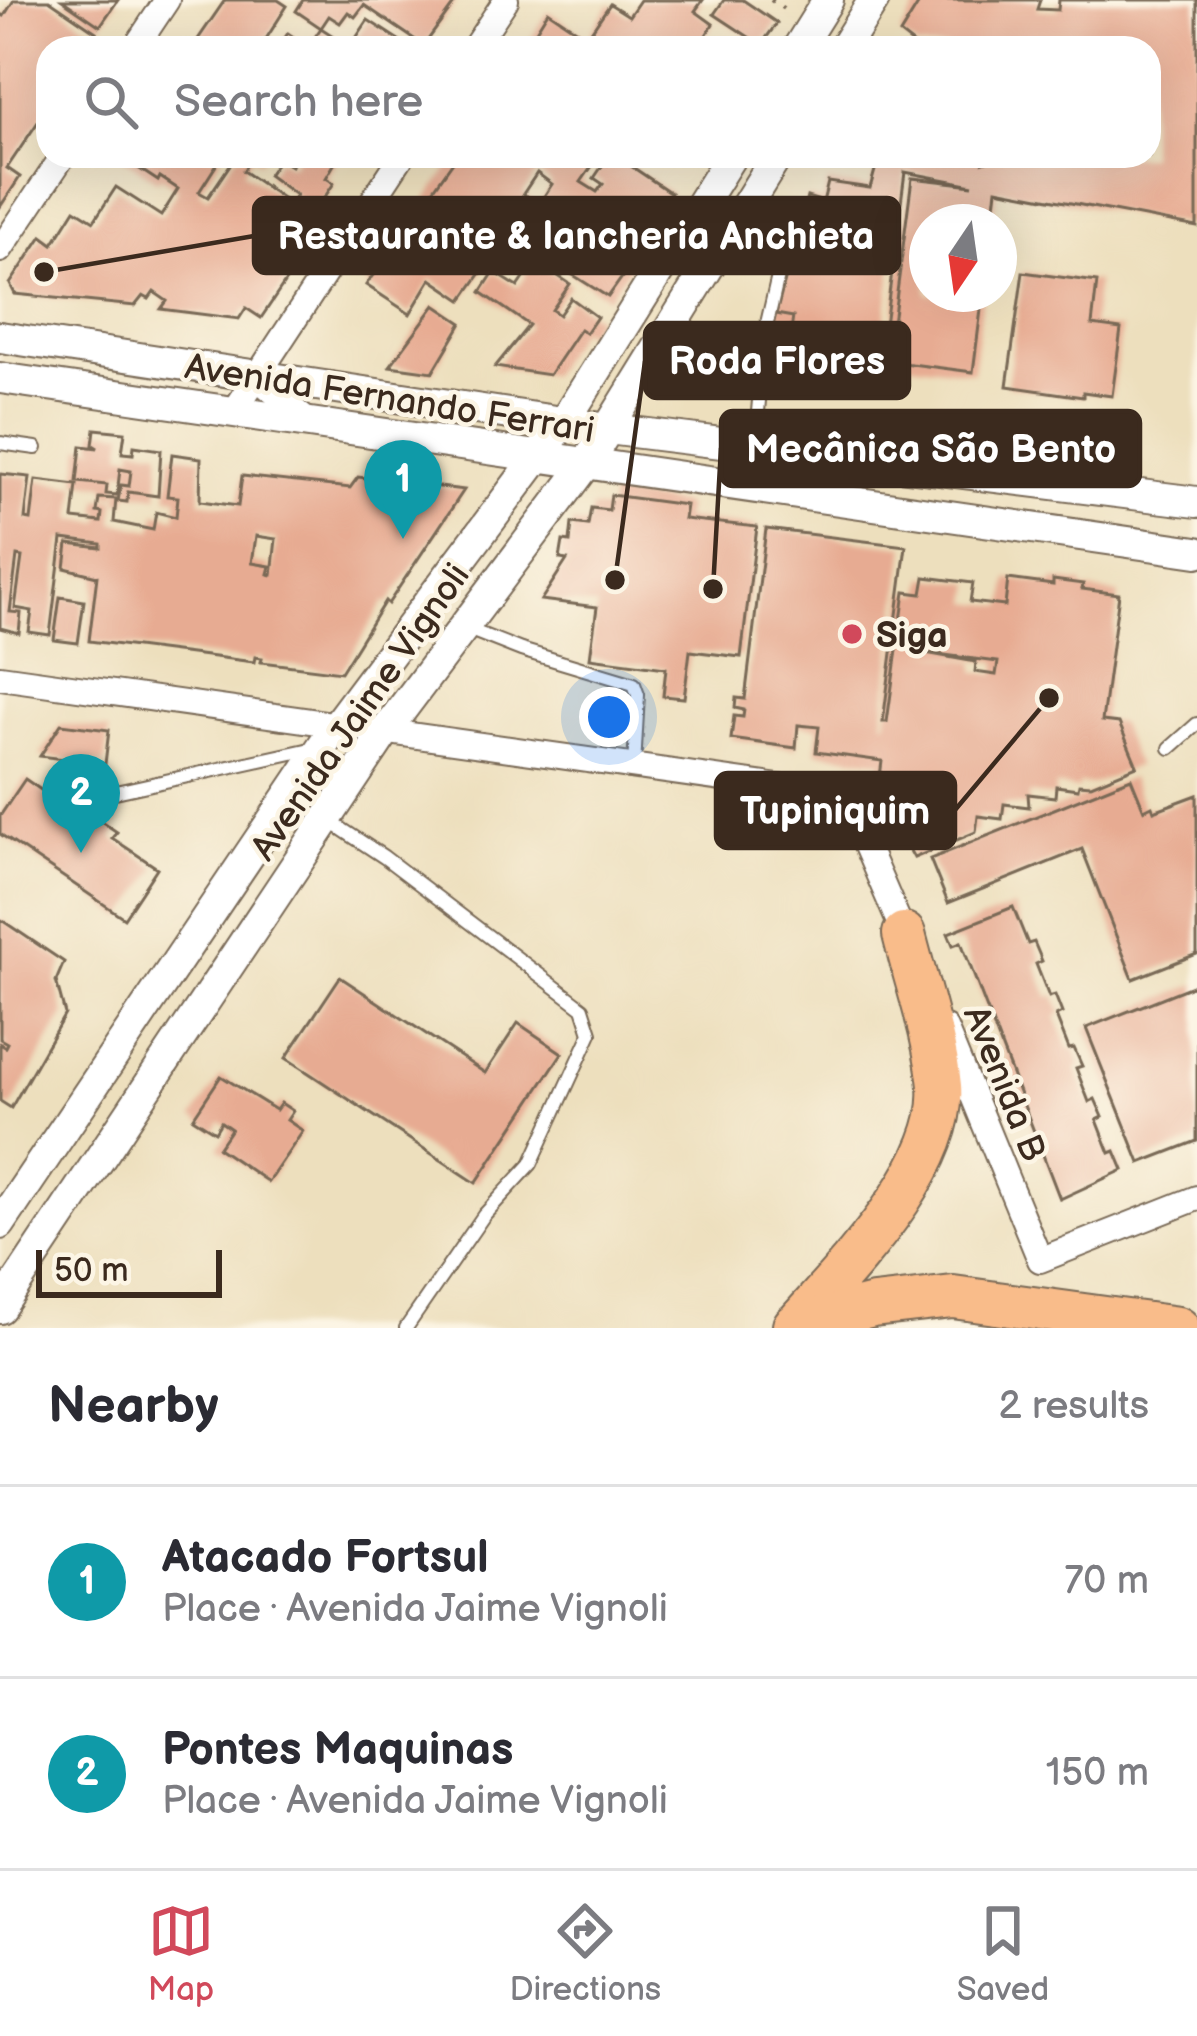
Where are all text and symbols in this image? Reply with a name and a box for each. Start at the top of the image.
search box [36,36,1161,168]
icon: search [78,69,144,135]
text: Search here [174,75,423,130]
callout: Restaurante & lancheria Anchieta [254,198,899,273]
north arrow [909,204,1017,312]
text: Restaurante & lancheria Anchieta [278,214,874,261]
callout: Roda Flores [645,323,909,398]
text: Roda Flores [669,339,885,386]
street label: Avenida Fernando Ferrari [182,346,597,453]
callout: Mecânica São Bento [721,411,1140,486]
text: Mecânica São Bento [746,427,1116,474]
pin: 1 [364,440,442,539]
street label: Avenida Jaime Vignoli [242,556,480,869]
place label: Siga [876,615,948,658]
marker: Siga [839,621,865,647]
your location [579,687,639,747]
pin: 2 [42,754,120,853]
callout: Tupiniquim [716,773,955,848]
text: Tupiniquim [740,789,930,836]
street label: Avenida B [953,1000,1054,1168]
scale bar [36,1244,222,1297]
text: 50 m [54,1251,129,1291]
text: Nearby [48,1376,219,1437]
text: 2 results [998,1383,1149,1430]
text: Atacado Fortsul [162,1531,488,1586]
text: 1 [79,1558,95,1605]
text: 70 m [1064,1558,1149,1605]
text: Place · Avenida Jaime Vignoli [162,1586,668,1633]
text: Pontes Maquinas [162,1723,513,1778]
text: 2 [75,1750,99,1797]
text: 150 m [1046,1750,1149,1797]
text: Place · Avenida Jaime Vignoli [162,1778,668,1825]
tab: Map [148,1898,214,2010]
tab: Directions [509,1898,661,2010]
tab: Saved [957,1898,1049,2010]

